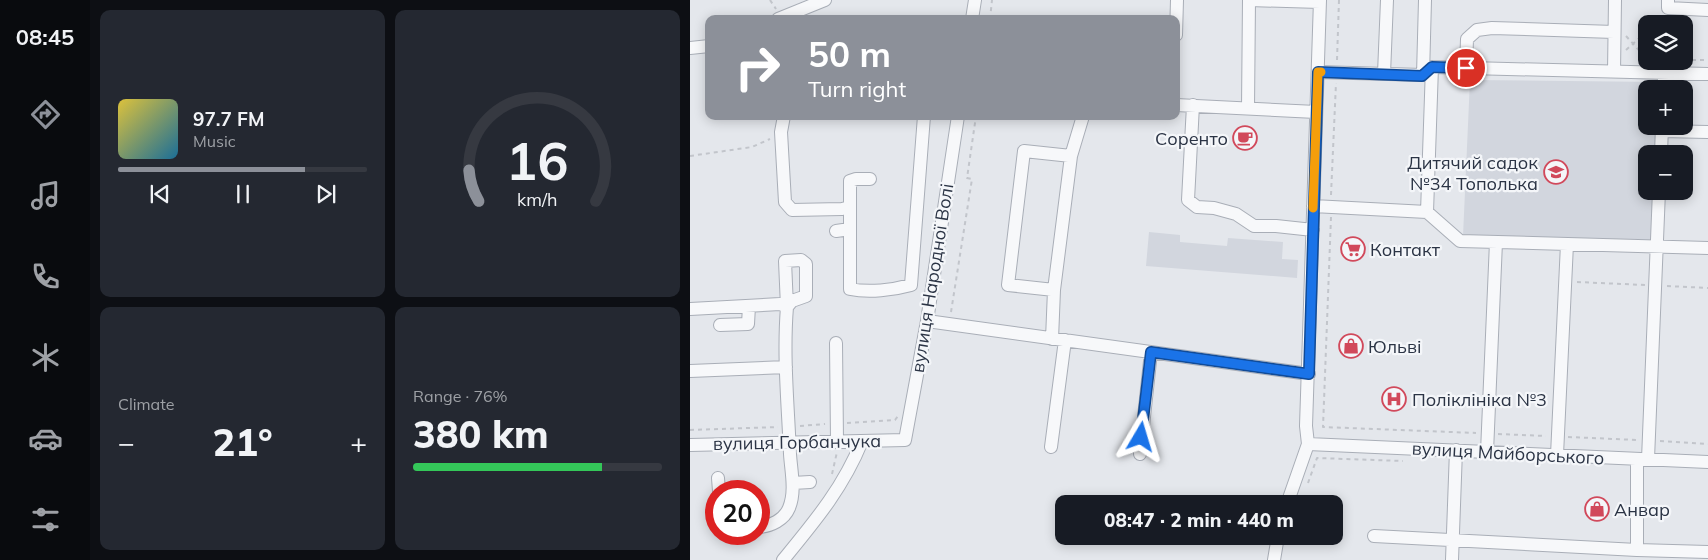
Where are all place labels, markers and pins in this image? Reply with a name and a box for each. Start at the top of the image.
pin [1445,47,1487,89]
cafe icon: Соренто [1232,125,1258,151]
place label: Соренто [1155,127,1228,150]
place label: Дитячий садок №34 Тополька [1407,151,1538,195]
school or university icon: Дитячий садок №34 Тополька [1543,159,1569,185]
supermarket icon: Контакт [1340,236,1366,262]
place label: Контакт [1370,238,1441,261]
shop icon: Юльві [1338,333,1364,359]
place label: Юльві [1368,335,1422,358]
hospital icon: Поліклініка №3 [1381,386,1407,412]
place label: Поліклініка №3 [1412,388,1547,411]
shop icon: Анвар [1584,496,1610,522]
place label: Анвар [1614,498,1670,521]

